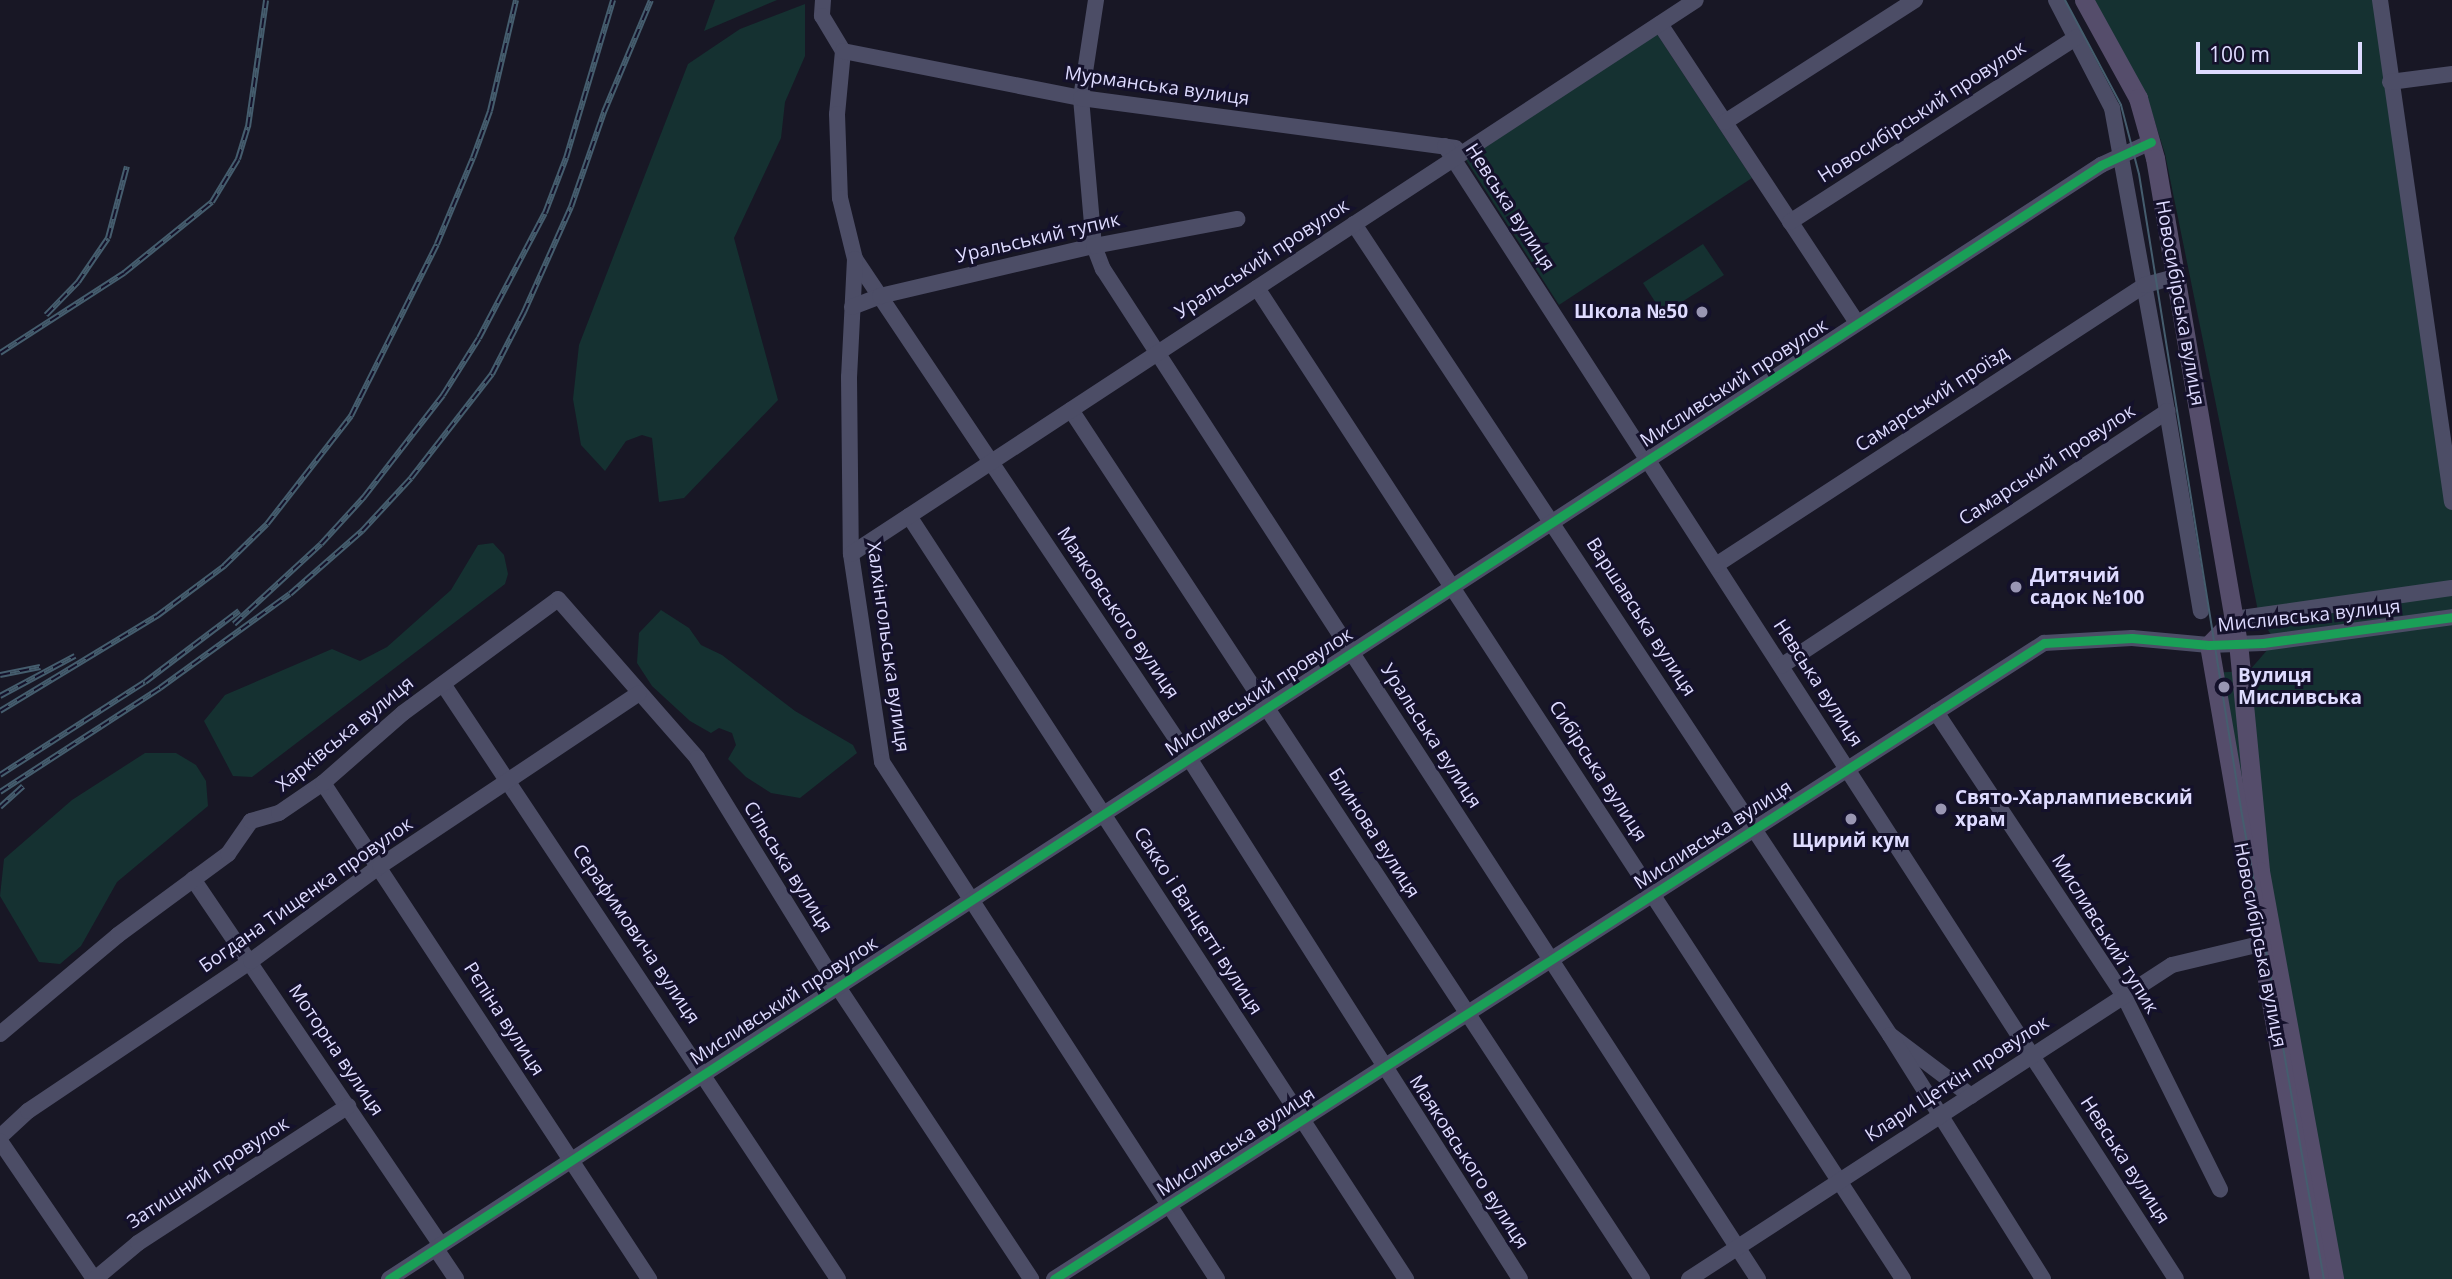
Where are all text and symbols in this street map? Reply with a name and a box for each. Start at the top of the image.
scale bar [2200,28,2366,72]
street label: Новосибірський провулок [1814,36,2030,188]
text: 100 m [2209,40,2270,68]
street label: Мурманська вулиця [1063,62,1251,110]
street label: Невська вулиця [1460,139,1560,275]
street label: Уральський провулок [1171,194,1353,324]
street label: Новосибірська вулиця [2151,199,2209,407]
street label: Уральський тупик [954,208,1122,268]
place label: Школа №50 [1574,301,1688,323]
marker: Школа №50 [1694,304,1710,320]
street label: Мисливський провулок [1636,314,1832,452]
street label: Самарський проїзд [1851,341,2013,457]
street label: Самарський провулок [1955,400,2139,530]
street label: Маяковського вулиця [1052,523,1184,703]
street label: Варшавська вулиця [1581,534,1701,700]
street label: Халхінгольська вулиця [862,540,914,754]
place label: Дитячий садок №100 [2030,565,2144,609]
marker: Дитячий садок №100 [2008,579,2024,595]
street label: Мисливська вулиця [2217,595,2401,637]
street label: Невська вулиця [1768,615,1868,751]
street label: Мисливський провулок [1161,623,1357,761]
street label: Уральська вулиця [1376,660,1486,812]
place label: Вулиця Мисливська [2238,665,2362,709]
street label: Харківська вулиця [272,672,418,796]
marker: Вулиця Мисливська [2216,679,2232,695]
street label: Сибірська вулиця [1544,696,1652,846]
street label: Блинова вулиця [1324,764,1424,902]
street label: Мисливська вулиця [1630,775,1796,895]
place label: Свято-Харлампиевский храм [1955,787,2193,831]
street label: Сільська вулиця [739,797,837,937]
marker: Свято-Харлампиевский храм [1933,801,1949,817]
marker: Щирий кум [1843,811,1859,827]
street label: Богдана Тищенка провулок [195,812,417,978]
street label: Сакко і Ванцетті вулиця [1129,823,1267,1019]
place label: Щирий кум [1792,830,1910,852]
street label: Серафимовича вулиця [567,840,705,1028]
street label: Новосибірська вулиця [2229,841,2291,1049]
street label: Мисливський тупик [2047,850,2163,1018]
street label: Мисливський провулок [686,932,882,1070]
street label: Рєпіна вулиця [459,958,549,1080]
street label: Моторна вулиця [284,980,388,1120]
street label: Клари Цеткін провулок [1861,1011,2053,1147]
street label: Маяковського вулиця [1404,1071,1534,1253]
street label: Мисливська вулиця [1153,1082,1319,1202]
street label: Невська вулиця [2075,1092,2175,1228]
street label: Затишний провулок [123,1112,293,1234]

